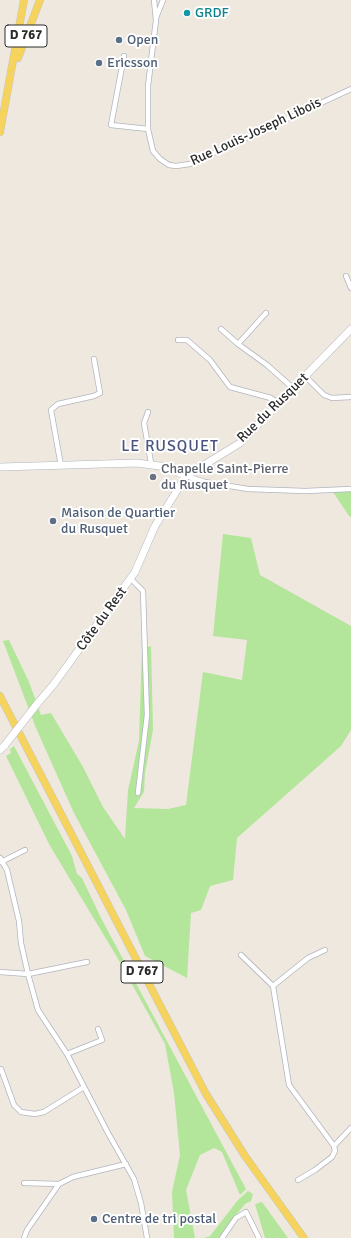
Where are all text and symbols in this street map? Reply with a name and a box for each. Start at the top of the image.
place label: GRDF [195,5,229,21]
marker: GRDF [182,8,192,18]
road number: D 767 [5,25,47,47]
place label: Open [127,32,158,48]
marker: Open [114,35,124,45]
place label: Ericsson [107,55,158,71]
marker: Ericsson [94,58,104,68]
street label: Rue Louis-Joseph Libois [188,94,324,170]
street label: Rue du Rusquet [234,370,312,446]
district label: LE RUSQUET [121,437,219,457]
place label: Chapelle Saint-Pierre du Rusquet [161,461,289,494]
marker: Chapelle Saint-Pierre du Rusquet [148,472,158,482]
place label: Maison de Quartier du Rusquet [61,505,175,538]
marker: Maison de Quartier du Rusquet [48,516,58,526]
street label: Côte du Rest [73,584,131,654]
road number: D 767 [121,961,163,983]
place label: Centre de tri postal [102,1211,216,1227]
marker: Centre de tri postal [89,1214,99,1224]

